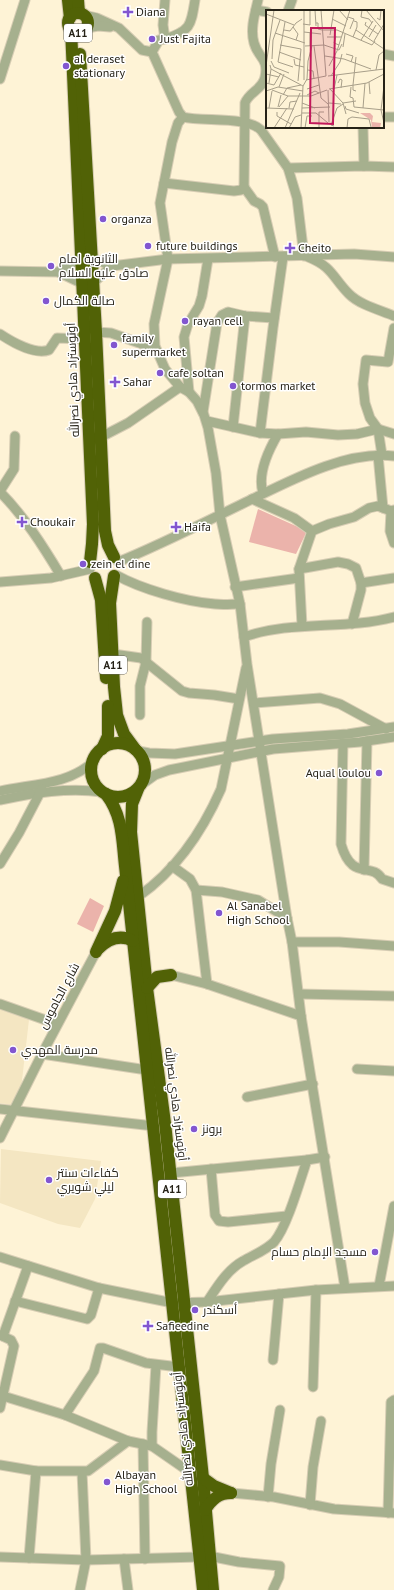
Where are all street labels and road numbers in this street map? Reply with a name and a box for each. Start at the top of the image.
road number: A11 [64,24,92,42]
street label: أوتوستراد هادي نصرالله [63,322,85,438]
road number: A11 [99,656,127,674]
street label: شارع الجاموس [35,960,83,1032]
street label: أوتوستراد هادي نصرالله [159,1046,191,1162]
road number: A11 [158,1180,186,1198]
street label: أوتوستراد هادي نصرالله [169,1371,199,1487]

